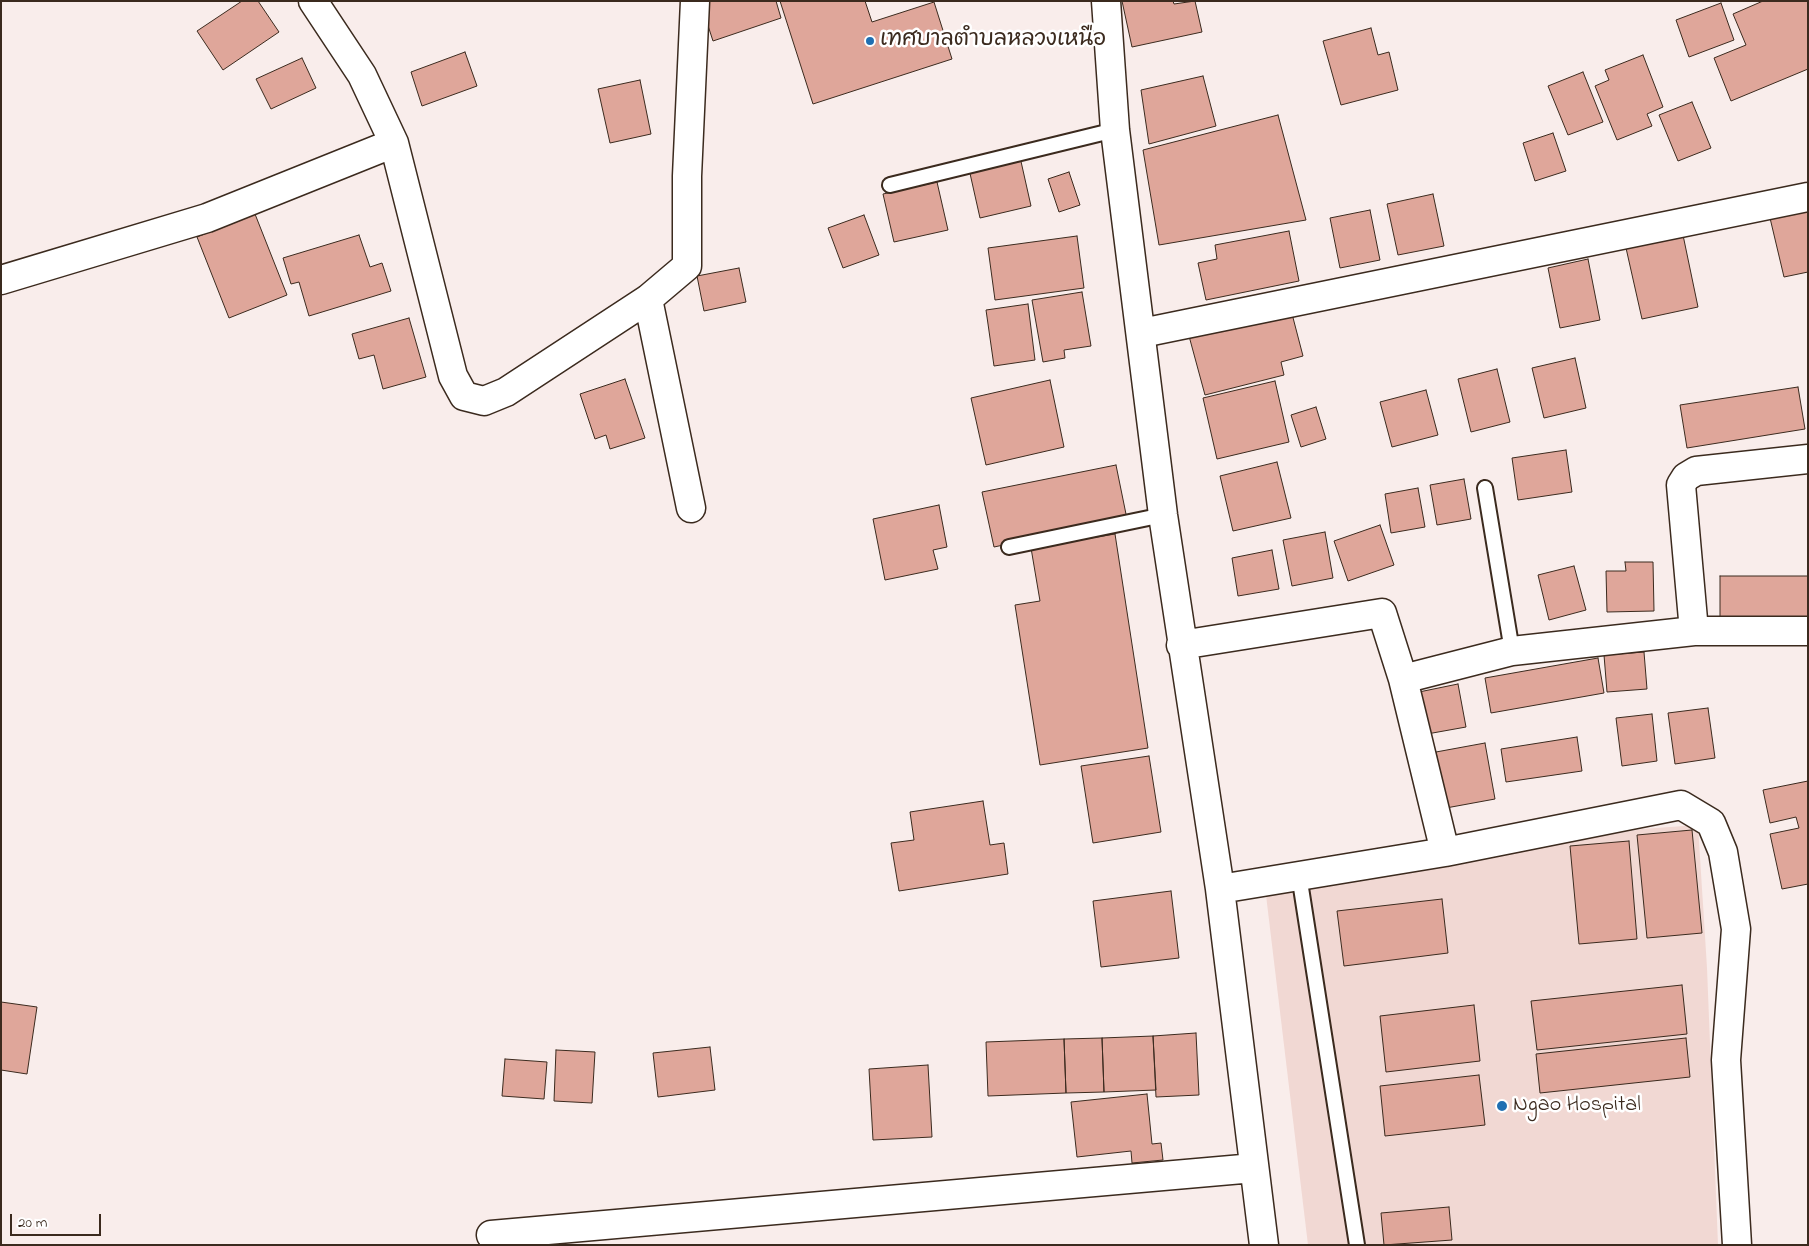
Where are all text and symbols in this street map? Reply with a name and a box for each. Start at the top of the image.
place label: เทศบาลตำบลหลวงเหนือ [880,28,1106,54]
marker: เทศบาลตำบลหลวงเหนือ [864,35,876,47]
place label: Ngao Hospital [1513,1093,1641,1119]
marker: Ngao Hospital [1495,1099,1509,1113]
scale bar [12,1204,104,1236]
text: 20 m [18,1212,47,1234]

